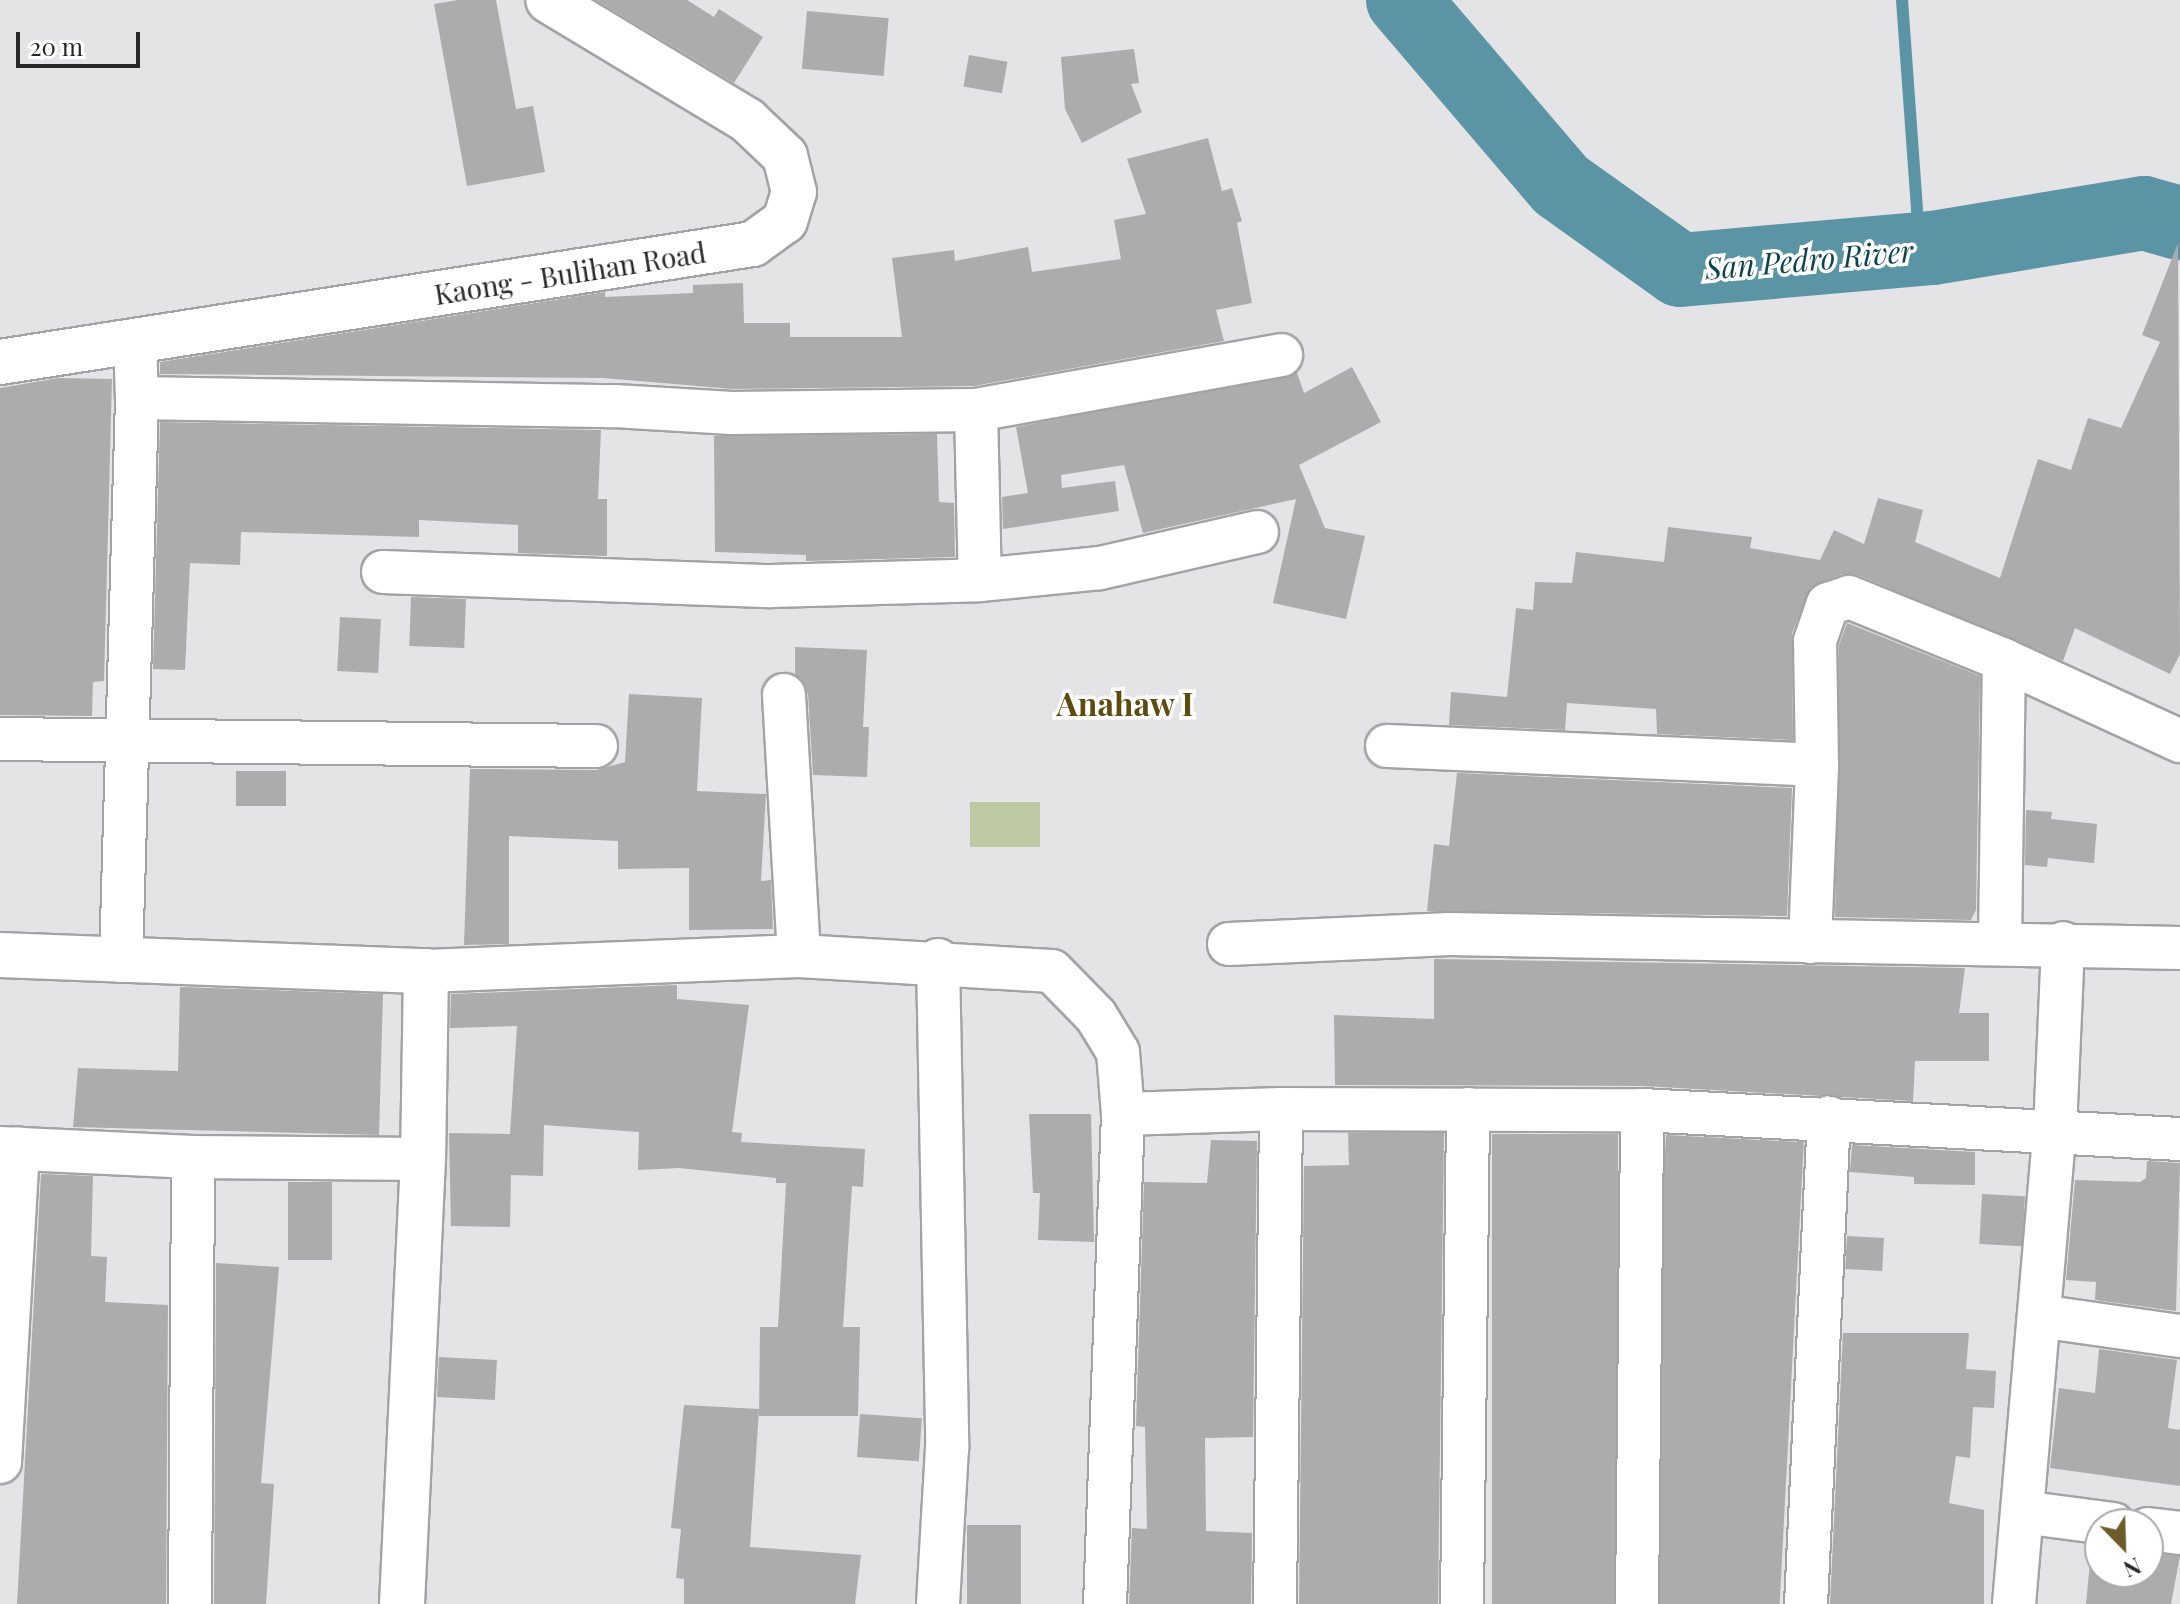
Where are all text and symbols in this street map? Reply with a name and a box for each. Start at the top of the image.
scale bar [20,16,144,66]
text: 20 m [30,30,83,62]
water label: San Pedro River [1703,232,1915,286]
street label: Kaong - Bulihan Road [432,235,708,311]
district label: Anahaw I [1056,684,1194,722]
north arrow [2084,1508,2164,1588]
text: N [2119,1551,2146,1585]

